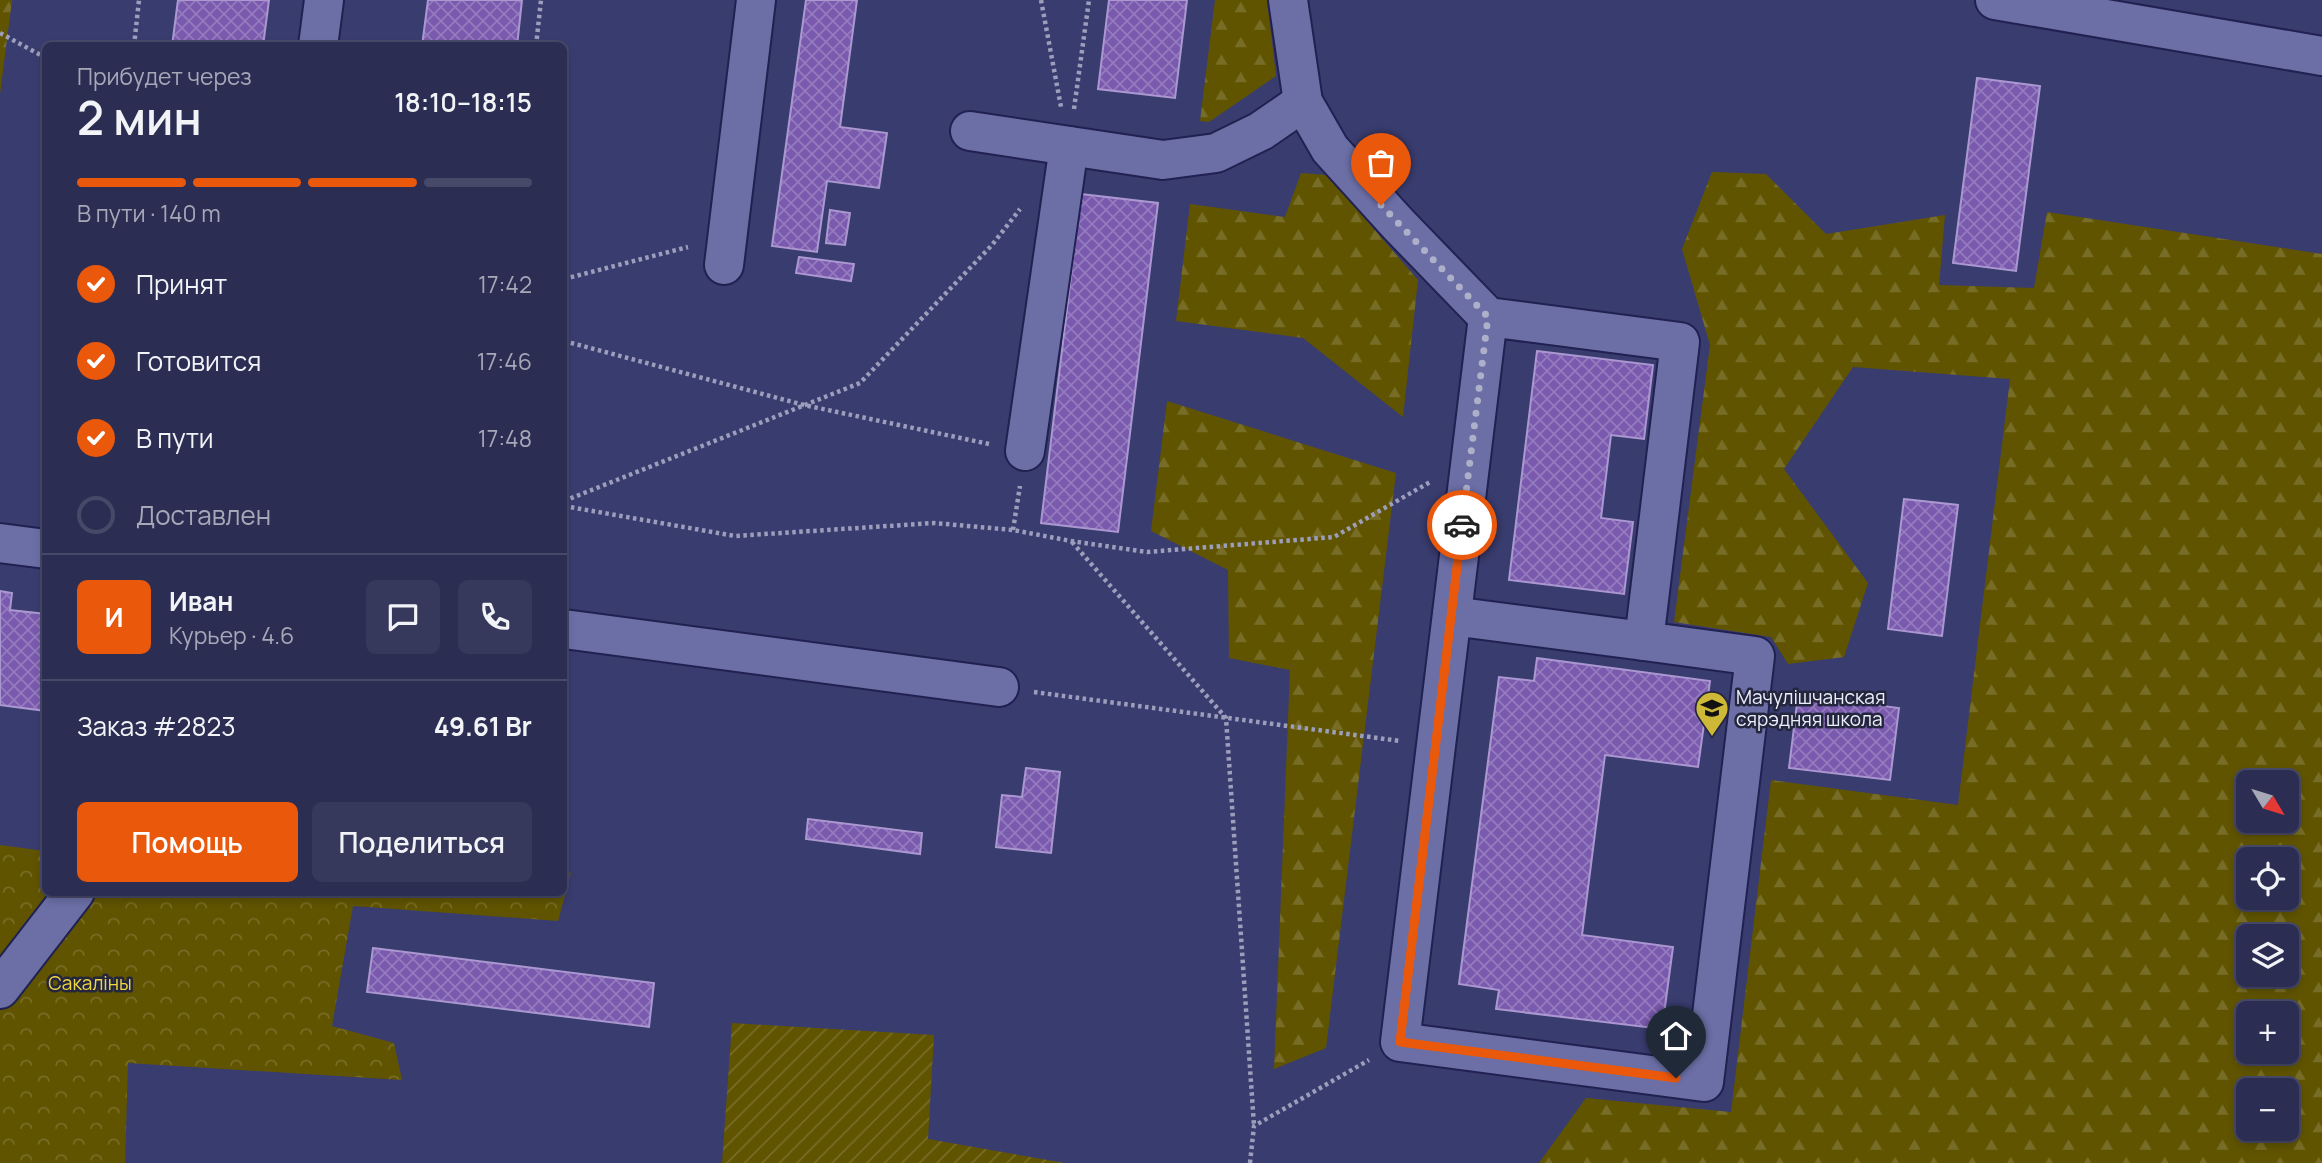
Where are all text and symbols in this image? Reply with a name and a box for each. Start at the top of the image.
text: Прибудет через [77,60,252,92]
text: 18:10–18:15 [394,84,532,120]
text: 2 мин [77,86,202,149]
pin [1351,133,1411,205]
icon: bag [1362,144,1400,182]
text: В пути · 140 m [77,197,221,229]
icon: check [77,265,115,303]
text: Принят [136,266,227,302]
text: 17:42 [478,268,532,300]
icon: check [77,342,115,380]
text: Готовится [136,343,261,379]
text: 17:46 [477,345,532,377]
icon: check [77,419,115,457]
text: В пути [136,420,214,456]
text: 17:48 [478,422,532,454]
courier [1427,490,1497,560]
text: Доставлен [136,497,271,533]
icon: car [1443,506,1481,544]
button: chat [366,580,440,654]
button: phone [458,580,532,654]
text: Иван [169,583,233,619]
text: И [105,599,123,635]
text: Курьер · 4.6 [169,619,294,651]
place label: Мачулішчанская сярэдняя школа [1736,684,1885,732]
school or university icon: Мачулішчанская сярэдняя школа [1693,689,1731,738]
text: Заказ #2823 [77,708,236,744]
text: 49.61 Br [434,708,532,744]
north arrow [2236,770,2300,833]
map controls [2236,770,2299,1141]
button: Помощь [77,802,298,882]
button: Поделиться [312,802,532,882]
button: locate [2236,847,2299,910]
button: layers [2236,924,2299,987]
park label: Сакаліны [48,970,132,996]
button: + [2236,1001,2299,1064]
pin [1646,1006,1706,1078]
icon: home [1657,1017,1695,1055]
button: − [2236,1078,2299,1141]

